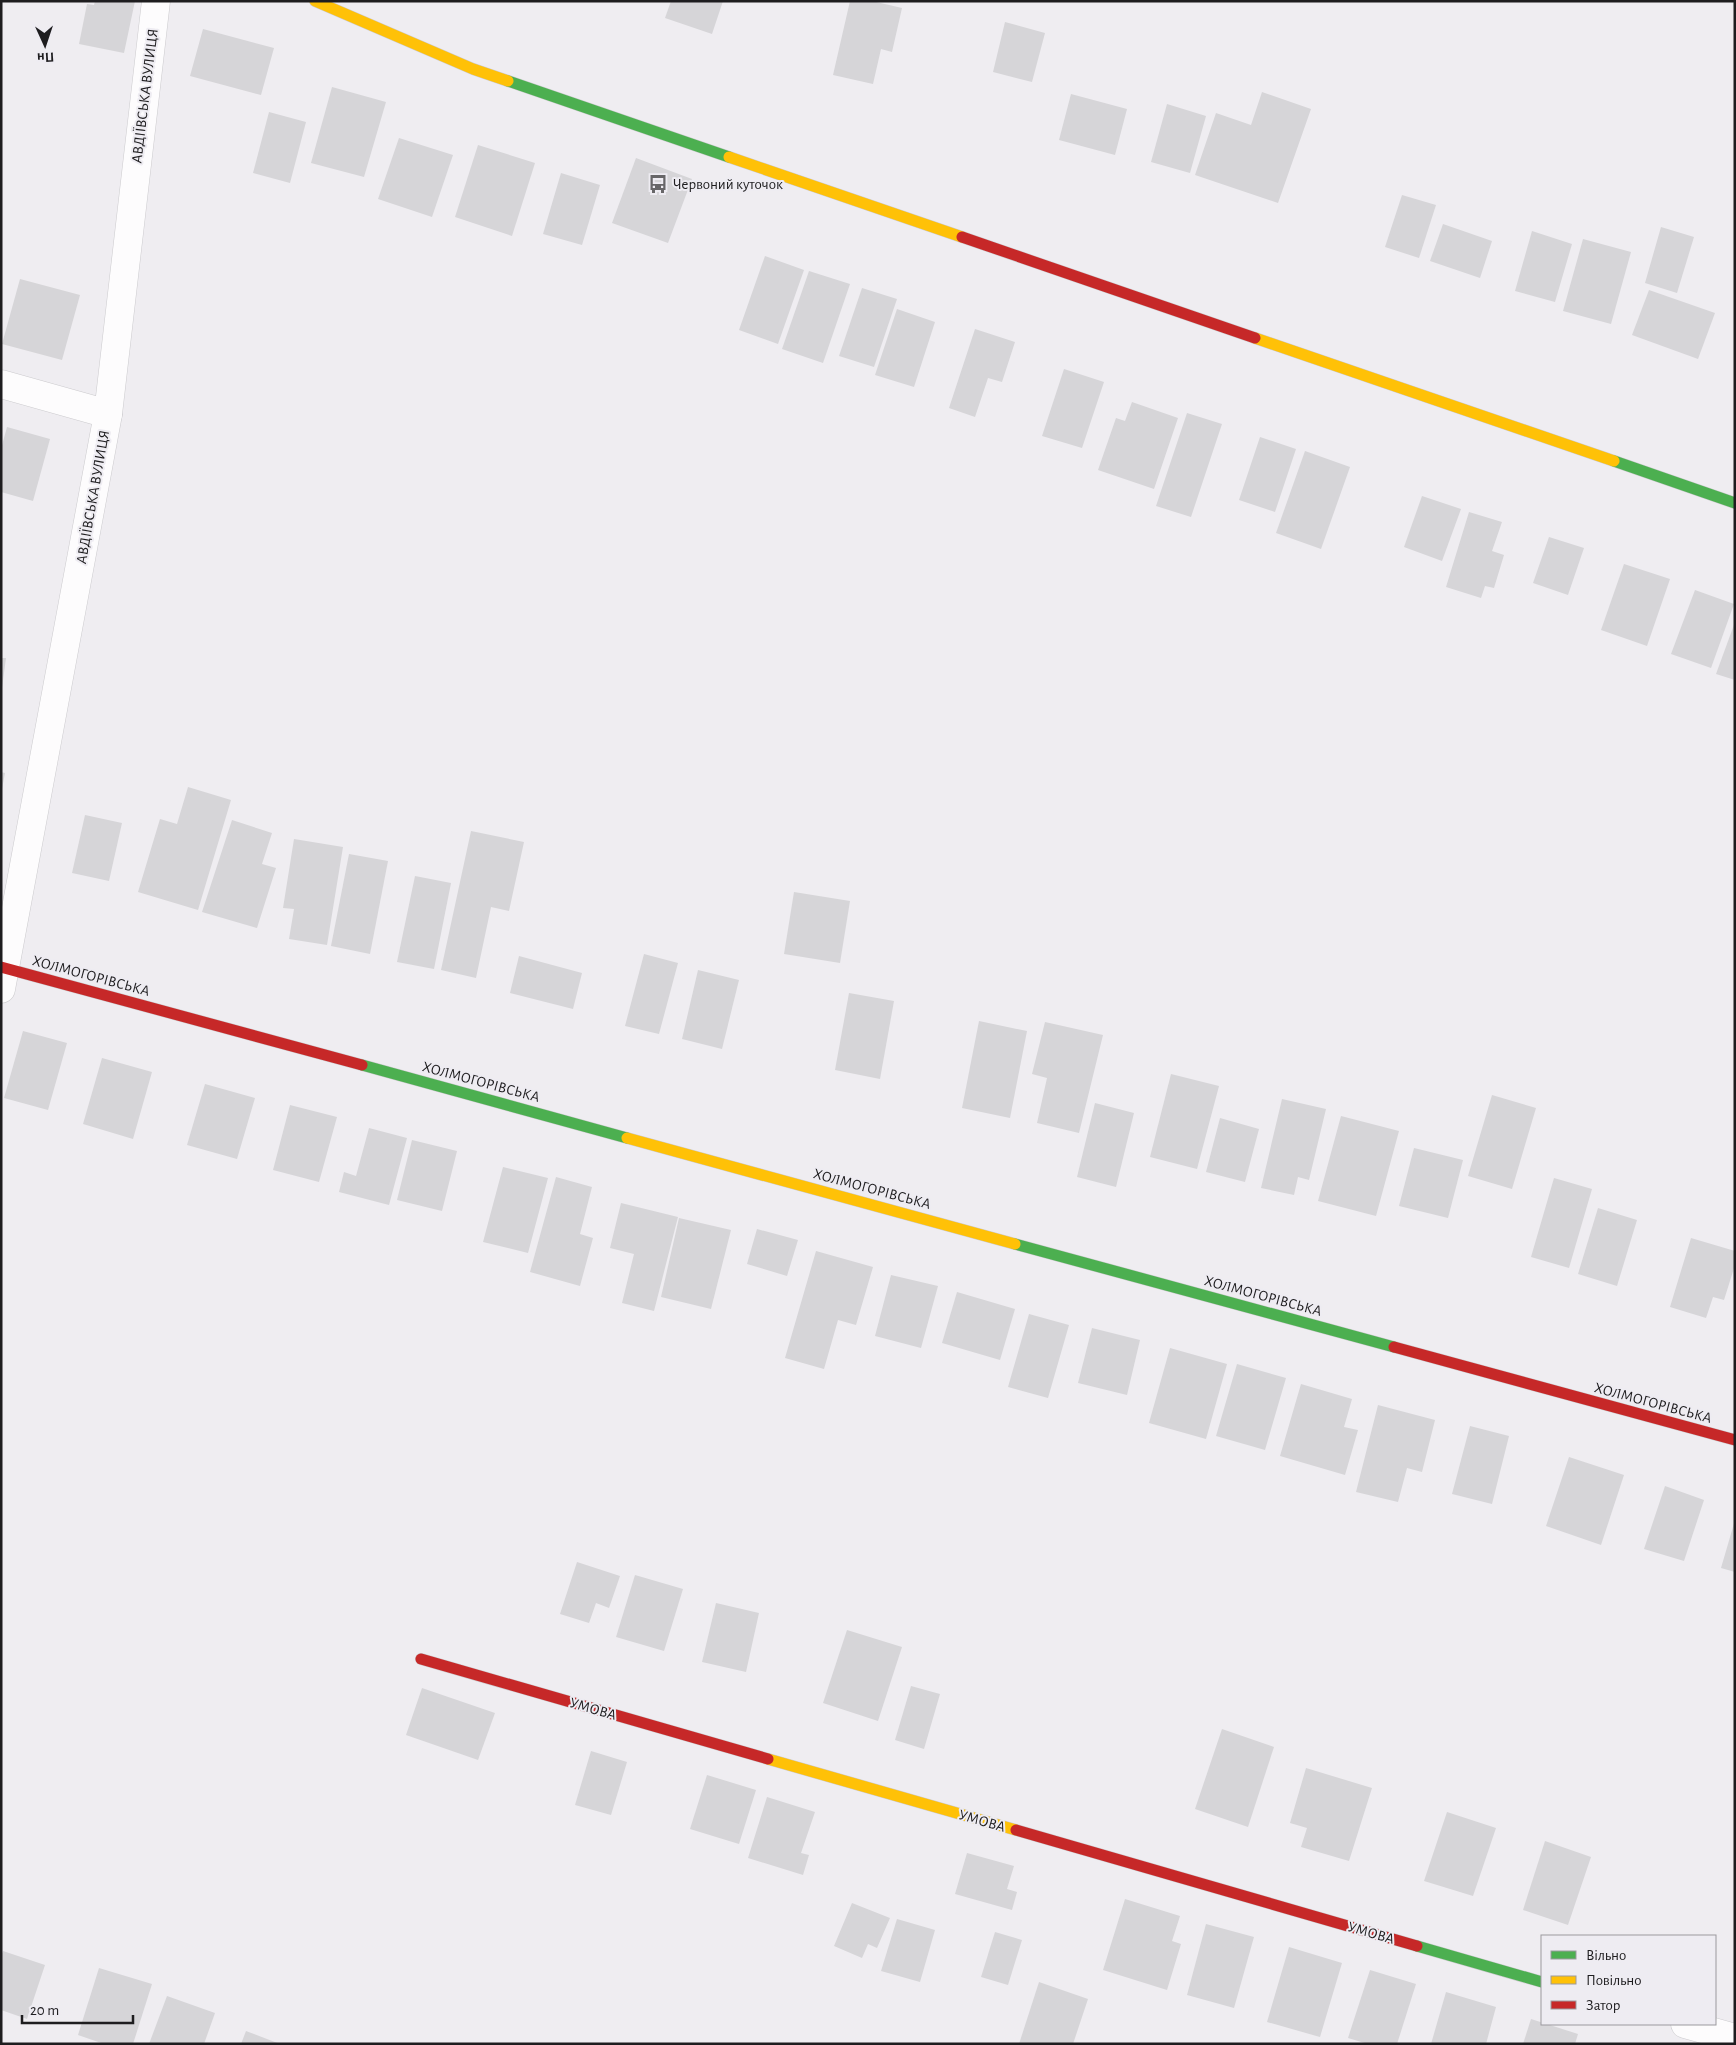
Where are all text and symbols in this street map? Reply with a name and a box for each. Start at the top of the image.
north arrow [20,20,70,70]
street label: АВДІЇВСЬКА ВУЛИЦЯ [128,28,161,164]
text: Пн [37,50,55,64]
bus stop icon: Червоний куточок [647,173,669,195]
place label: Червоний куточок [673,177,783,192]
street label: АВДІЇВСЬКА ВУЛИЦЯ [73,429,112,565]
street label: ХОЛМОГОРІВСЬКА [31,953,151,999]
street label: ХОЛМОГОРІВСЬКА [421,1059,541,1105]
street label: ХОЛМОГОРІВСЬКА [812,1166,932,1212]
street label: ХОЛМОГОРІВСЬКА [1203,1273,1323,1319]
street label: ХОЛМОГОРІВСЬКА [1593,1380,1713,1426]
street label: УМОВА [568,1695,618,1723]
street label: УМОВА [957,1807,1007,1835]
street label: УМОВА [1346,1919,1396,1947]
legend [1541,1935,1716,2025]
text: Вільно [1586,1948,1626,1963]
text: Повільно [1586,1973,1642,1988]
scale bar [22,1992,134,2024]
text: Затор [1586,1998,1621,2013]
text: 20 m [30,2003,59,2018]

